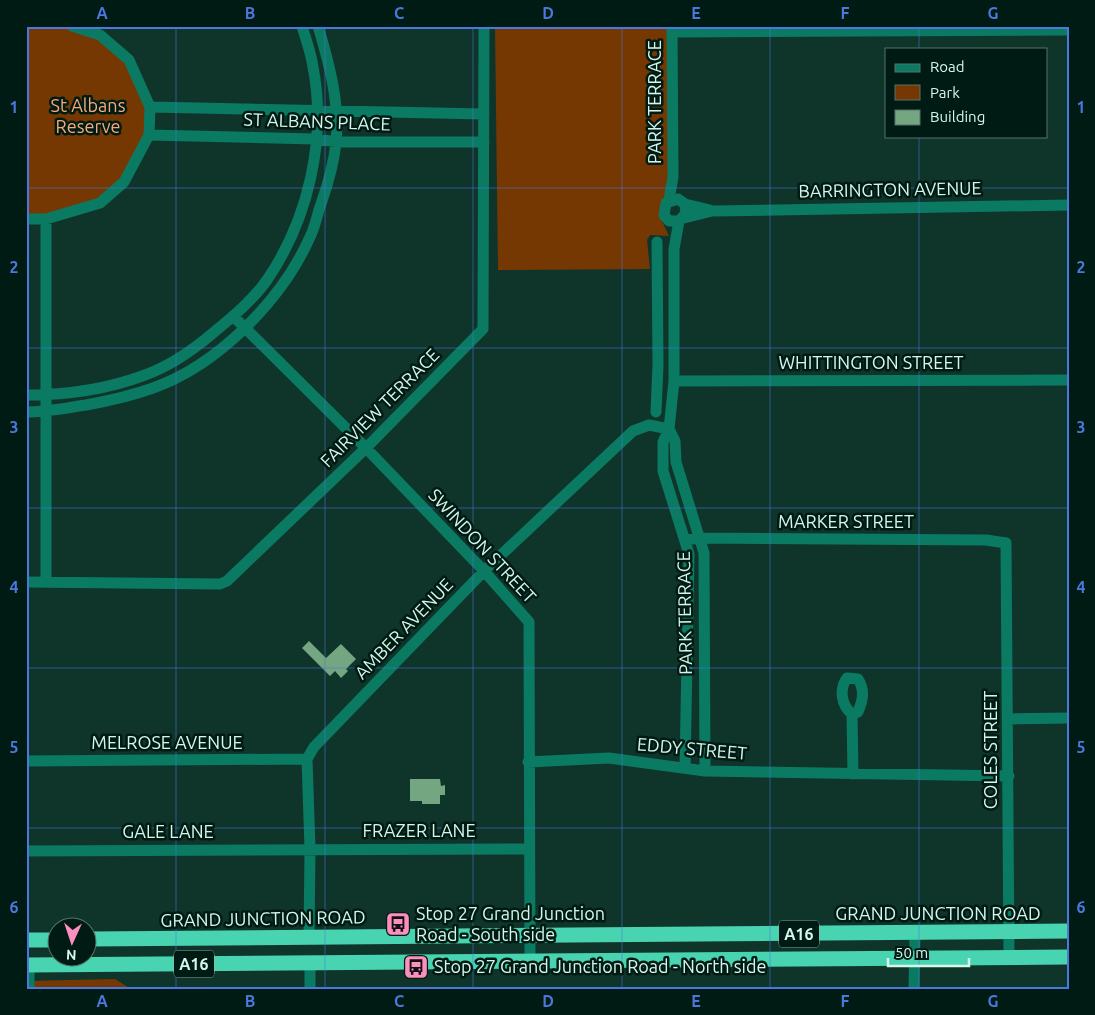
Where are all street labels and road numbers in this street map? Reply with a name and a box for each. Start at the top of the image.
street label: PARK TERRACE [644,40,664,164]
street label: ST ALBANS PLACE [243,108,391,134]
street label: BARRINGTON AVENUE [798,177,982,201]
street label: FAIRVIEW TERRACE [316,344,443,471]
street label: WHITTINGTON STREET [778,352,964,372]
street label: SWINDON STREET [425,484,541,606]
street label: MARKER STREET [778,511,914,531]
street label: PARK TERRACE [673,551,695,675]
street label: AMBER AVENUE [350,574,456,683]
street label: COLES STREET [980,691,1000,809]
street label: MELROSE AVENUE [91,732,243,752]
street label: EDDY STREET [636,733,748,763]
street label: FRAZER LANE [362,820,476,840]
street label: GALE LANE [122,821,214,841]
street label: GRAND JUNCTION ROAD [835,903,1041,923]
street label: GRAND JUNCTION ROAD [160,906,366,930]
road number: A16 [779,921,819,948]
road number: A16 [174,951,214,978]

